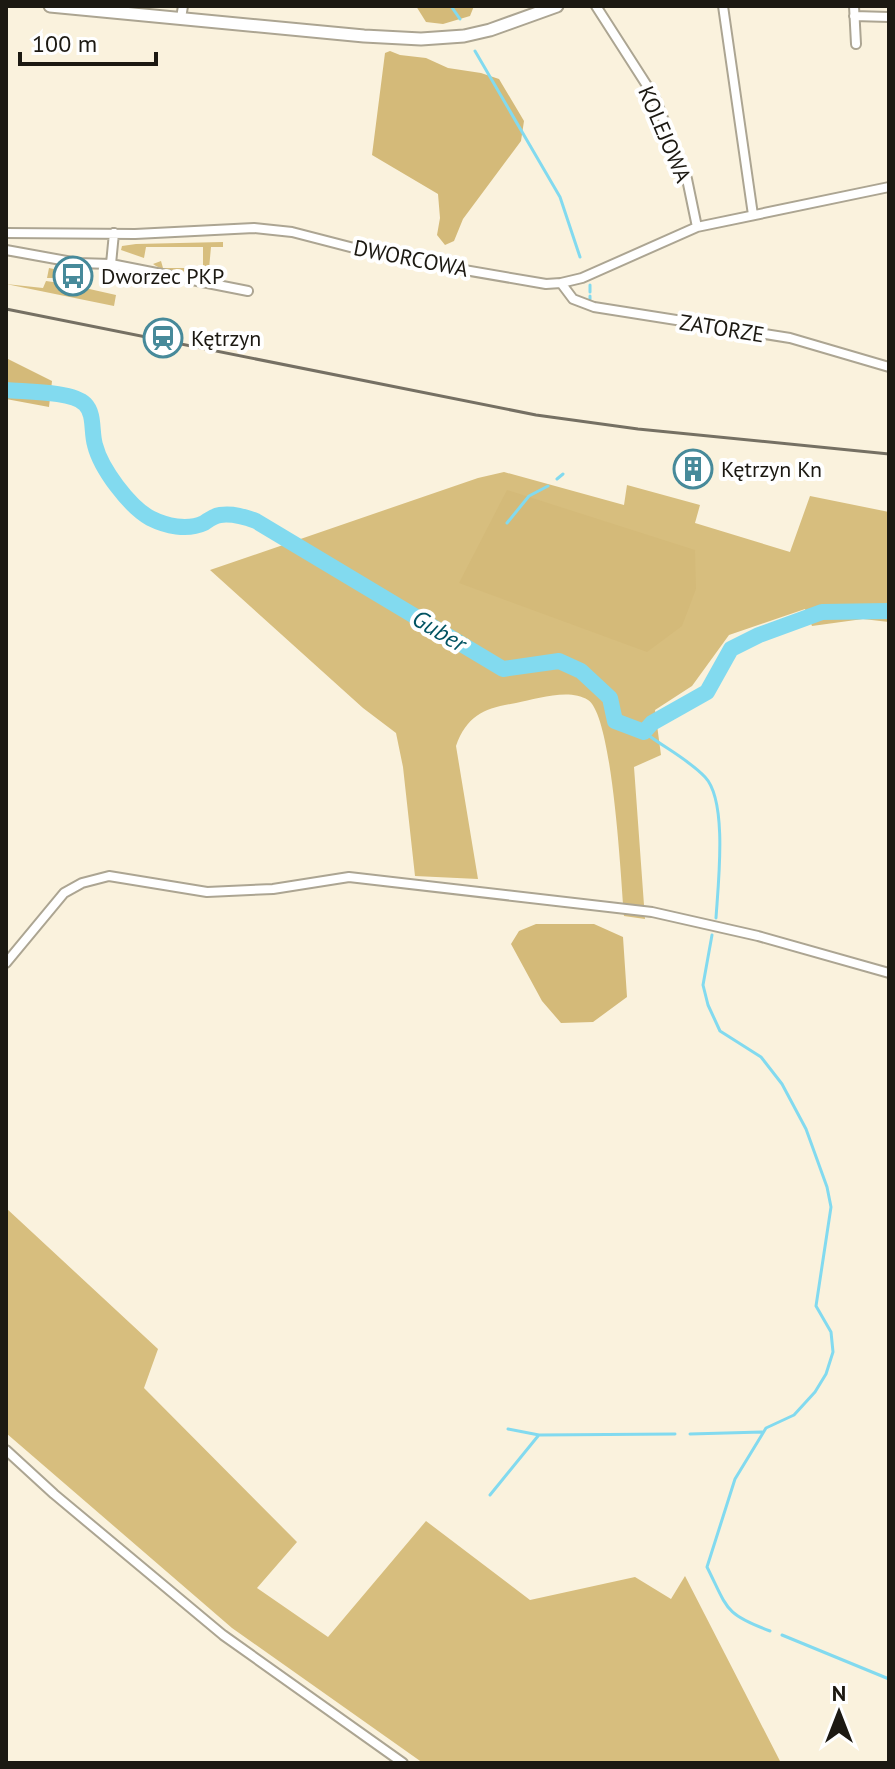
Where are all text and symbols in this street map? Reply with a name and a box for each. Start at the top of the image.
scale bar [20,16,156,66]
text: 100 m [32,28,97,59]
street label: KOLEJOWA [632,82,698,187]
street label: DWORCOWA [351,233,471,283]
bus stop icon: Dworzec PKP [52,255,94,297]
place label: Dworzec PKP [101,262,224,290]
street label: ZATORZE [678,307,766,349]
station icon: Kętrzyn [142,317,184,359]
place label: Kętrzyn [191,324,261,352]
building icon: Kętrzyn Kn [672,448,714,490]
place label: Kętrzyn Kn [721,455,822,483]
water label: Guber [407,602,474,660]
north arrow [799,1673,879,1753]
text: N [832,1679,846,1707]

